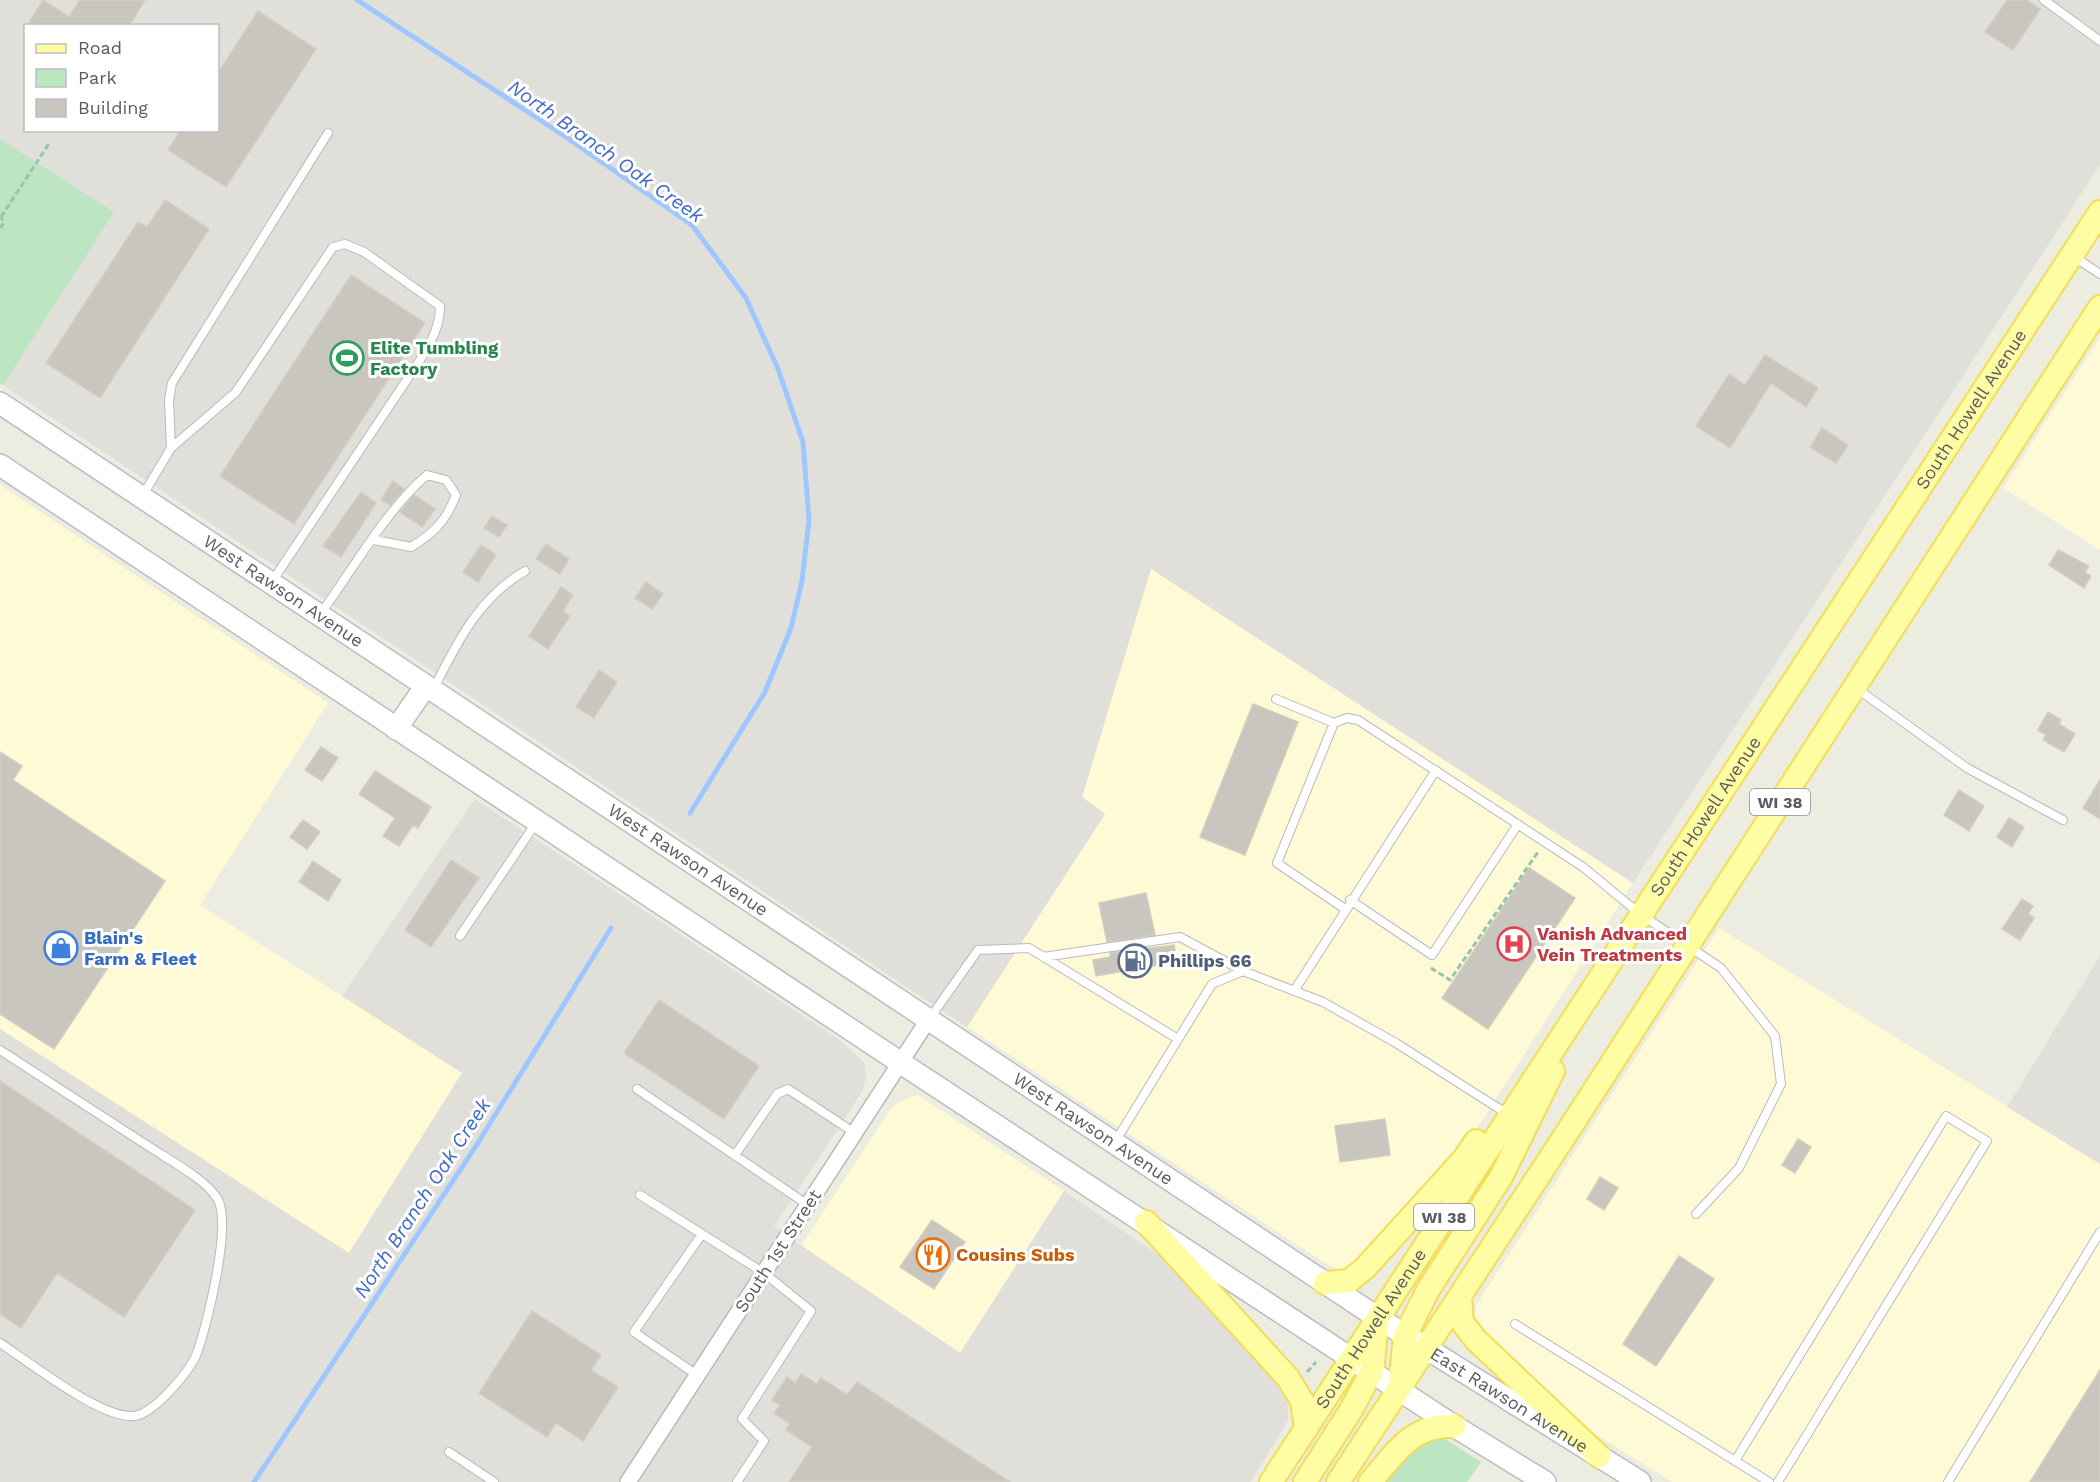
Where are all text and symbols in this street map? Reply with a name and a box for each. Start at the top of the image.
legend [24,24,219,132]
text: Road [78,37,122,58]
text: Park [78,67,117,88]
water label: North Branch Oak Creek [504,74,709,228]
text: Building [78,97,148,118]
street label: South Howell Avenue [1911,325,2031,493]
place label: Elite Tumbling Factory [370,337,499,379]
sports icon: Elite Tumbling Factory [329,340,365,376]
street label: West Rawson Avenue [200,530,368,651]
street label: South Howell Avenue [1645,732,1765,900]
road number: WI 38 [1750,789,1810,815]
street label: West Rawson Avenue [604,799,772,920]
place label: Vanish Advanced Vein Treatments [1537,923,1687,965]
hospital icon: Vanish Advanced Vein Treatments [1496,926,1532,962]
place label: Blain's Farm & Fleet [84,927,197,969]
shop icon: Blain's Farm & Fleet [43,930,79,966]
fuel station icon: Phillips 66 [1117,943,1153,979]
place label: Phillips 66 [1158,950,1252,971]
street label: West Rawson Avenue [1009,1068,1177,1189]
water label: North Branch Oak Creek [348,1093,496,1302]
street label: South 1st Street [730,1185,825,1316]
road number: WI 38 [1414,1204,1474,1230]
restaurant icon: Cousins Subs [915,1237,951,1273]
place label: Cousins Subs [956,1244,1075,1265]
street label: South Howell Avenue [1311,1245,1430,1412]
street label: East Rawson Avenue [1427,1342,1592,1457]

